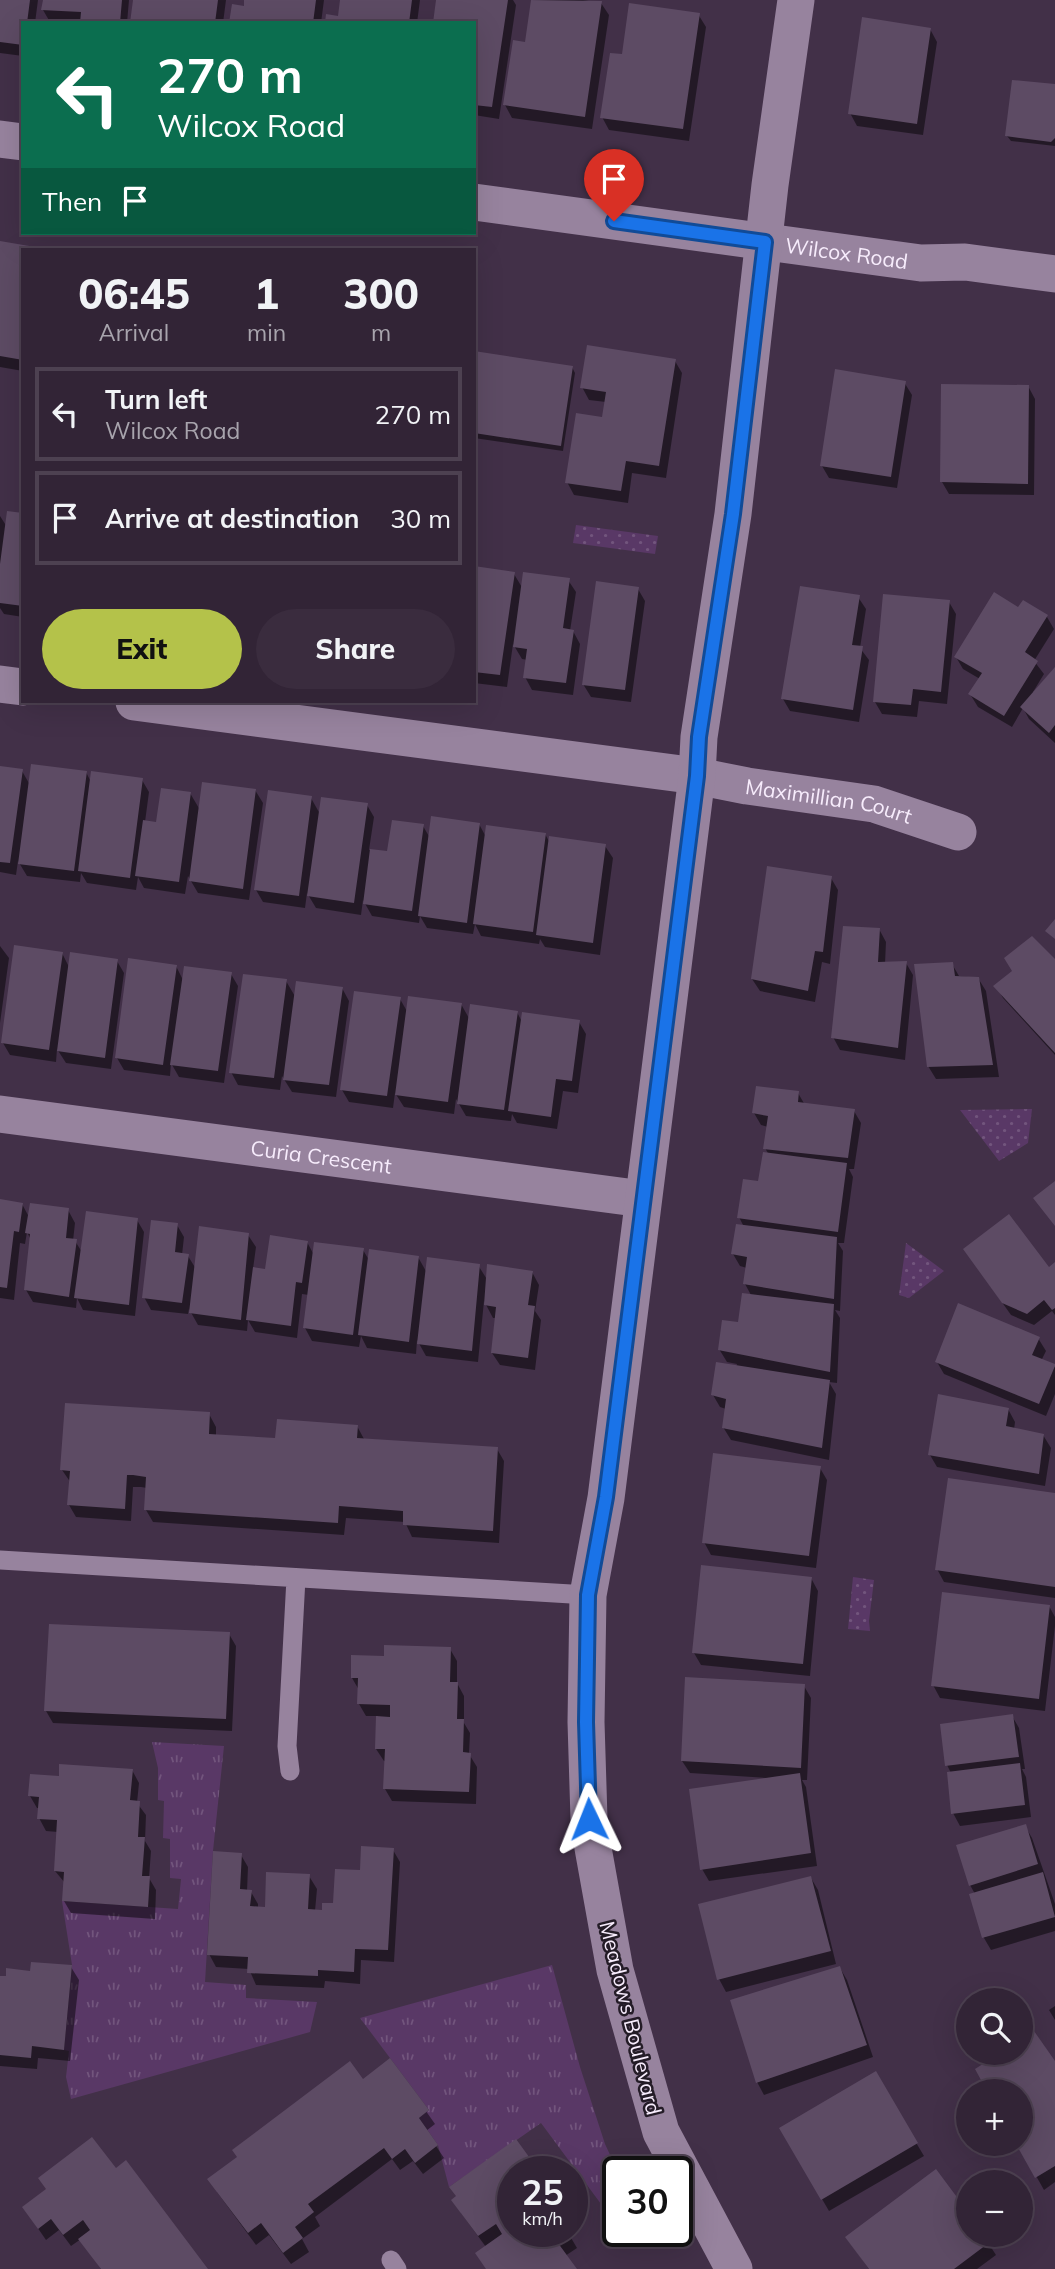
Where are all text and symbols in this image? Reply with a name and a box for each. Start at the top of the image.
text: 270 m [157,44,303,105]
icon: left [42,49,133,140]
text: Wilcox Road [157,105,345,145]
pin [584,149,644,221]
icon: arrive [595,160,633,198]
icon: arrive [116,182,154,220]
text: Then [42,185,102,218]
street label: Wilcox Road [784,232,910,274]
text: 06:45 [78,267,190,320]
text: 1 [254,267,279,320]
text: 300 [343,267,419,320]
text: Arrival [99,318,169,347]
text: min [247,318,286,347]
text: m [371,318,391,347]
text: Turn left [105,383,207,416]
icon: left [46,395,84,433]
text: 270 m [375,398,451,431]
text: Wilcox Road [105,416,240,445]
icon: arrive [46,499,84,537]
text: Arrive at destination [105,502,360,535]
text: 30 m [390,502,451,535]
button: Exit [42,609,242,689]
button: Share [256,609,455,689]
street label: Maximillian Court [744,773,916,829]
street label: Curia Crescent [249,1134,393,1179]
position arrow [552,1782,626,1856]
street label: Meadows Boulevard [594,1918,668,2118]
map controls [956,1988,1033,2247]
button: search [956,1988,1033,2065]
button: + [956,2079,1033,2156]
speed limit sign: 30 [602,2156,693,2247]
text: 25 [521,2170,564,2214]
button: − [956,2170,1033,2247]
text: km/h [522,2207,563,2230]

